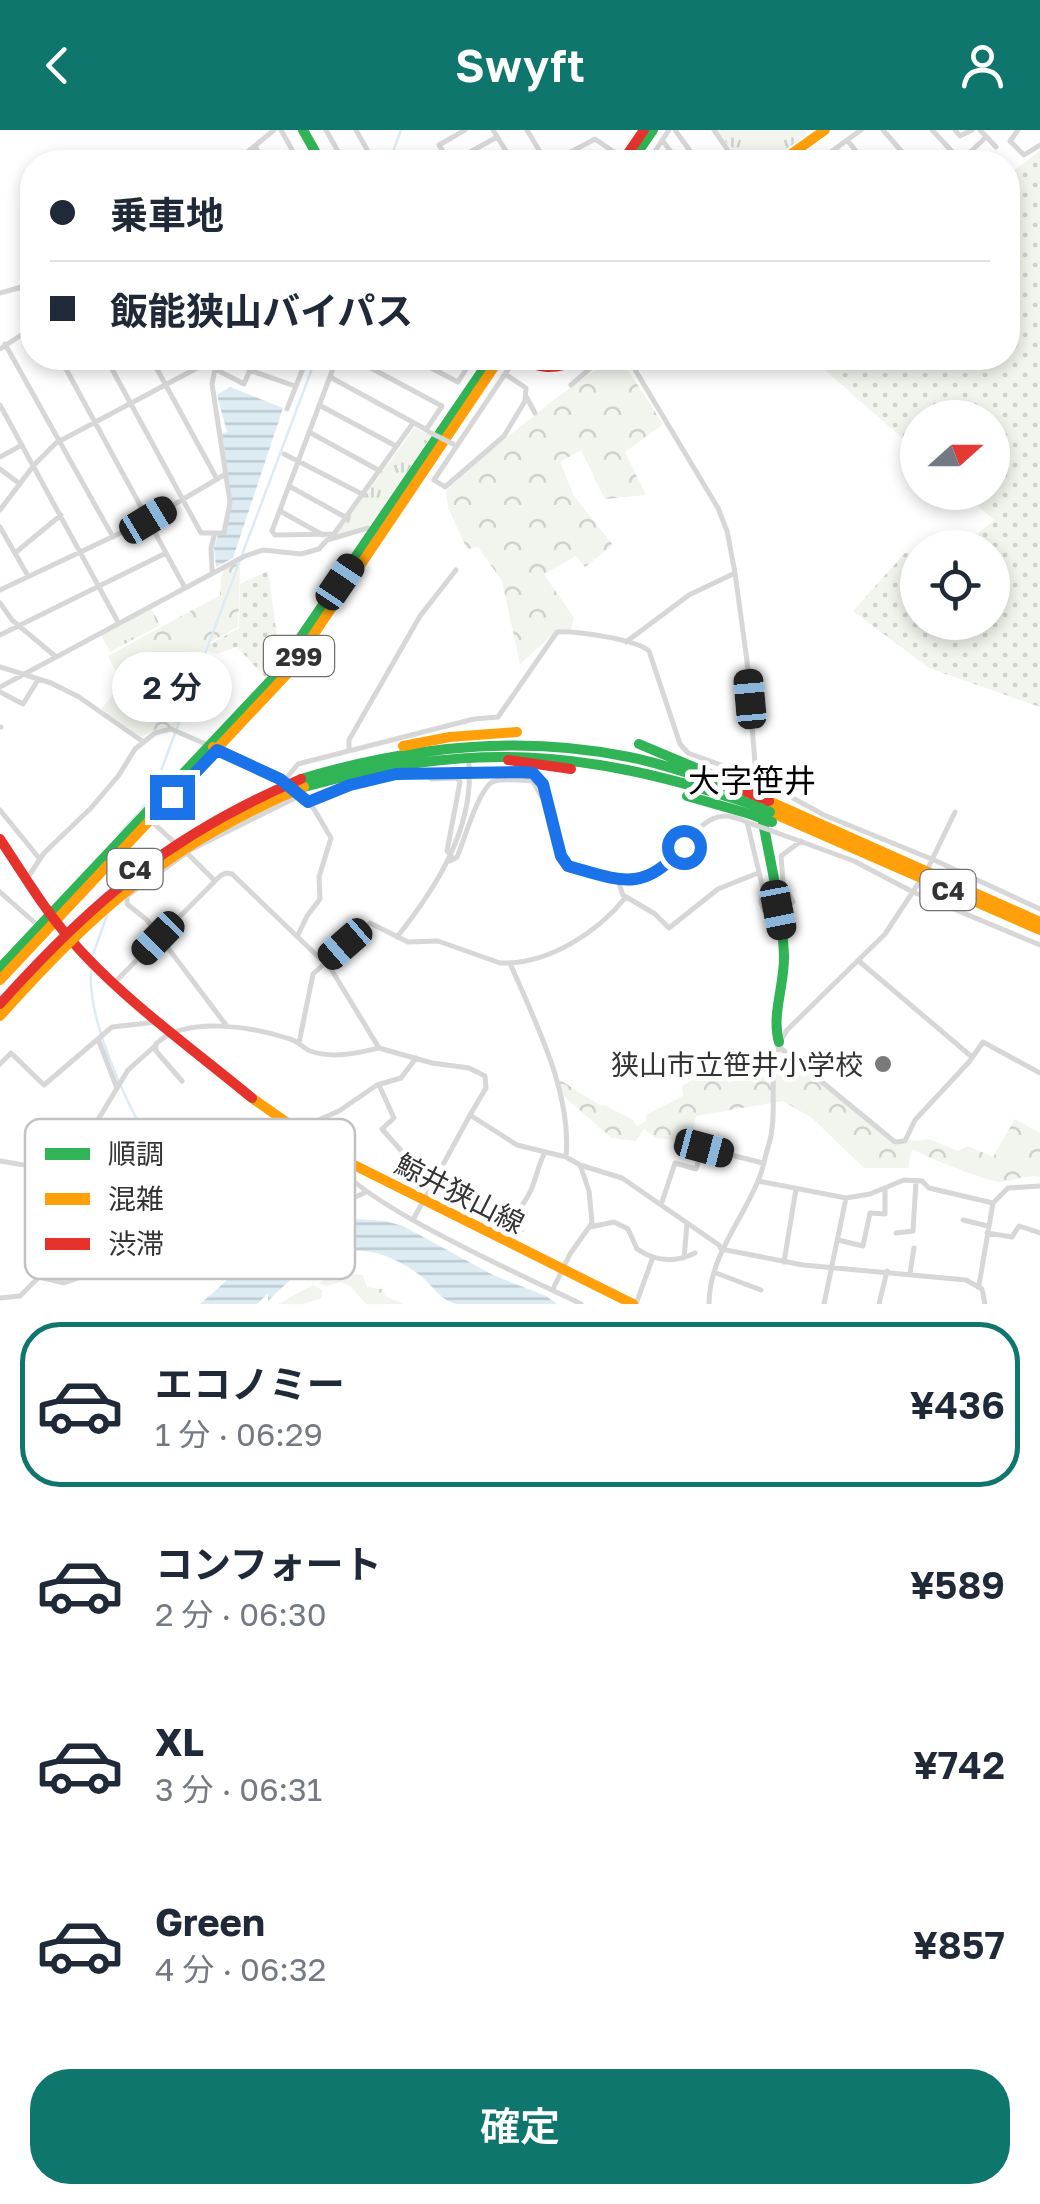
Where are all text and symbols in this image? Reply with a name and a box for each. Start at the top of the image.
icon: back [30,38,85,93]
text: Swyft [455,38,585,92]
icon: person [955,38,1010,93]
text: 乗車地 [110,192,224,237]
text: 飯能狭山バイパス [110,288,413,333]
north arrow [900,400,1010,510]
map controls [900,400,1010,640]
car [115,492,181,548]
button: locate [900,530,1010,640]
car [311,549,369,615]
road number: 299 [264,636,334,676]
callout: 2 分 [112,652,232,722]
text: 2 分 [142,668,202,706]
car [732,668,768,730]
district label: 大字笹井 [688,761,816,799]
route end [150,775,195,820]
route start [662,825,707,870]
road number: C4 [108,849,162,889]
road number: C4 [920,870,976,910]
car [758,878,798,942]
car [126,906,190,970]
car [313,913,377,975]
place label: 狭山市立笹井小学校 [611,1048,863,1081]
marker: 狭山市立笹井小学校 [872,1053,894,1075]
legend [25,1119,355,1279]
car [671,1126,737,1170]
text: 順調 [108,1137,164,1170]
street label: 鯨井狭山線 [390,1147,530,1239]
text: 混雑 [108,1182,164,1215]
text: 渋滞 [108,1227,164,1260]
icon: car [35,1360,125,1450]
text: エコノミー [155,1361,345,1406]
text: ¥436 [910,1382,1005,1427]
text: 1 分 · 06:29 [155,1415,323,1453]
icon: car [35,1540,125,1630]
text: コンフォート [155,1541,382,1586]
text: ¥589 [910,1562,1005,1607]
text: 2 分 · 06:30 [155,1595,327,1633]
text: XL [155,1719,204,1764]
icon: car [35,1720,125,1810]
text: ¥742 [913,1742,1005,1787]
text: 3 分 · 06:31 [155,1770,322,1808]
text: Green [155,1899,265,1944]
icon: car [35,1900,125,1990]
text: ¥857 [913,1922,1005,1967]
text: 4 分 · 06:32 [155,1950,326,1988]
button: 確定 [30,2069,1010,2184]

